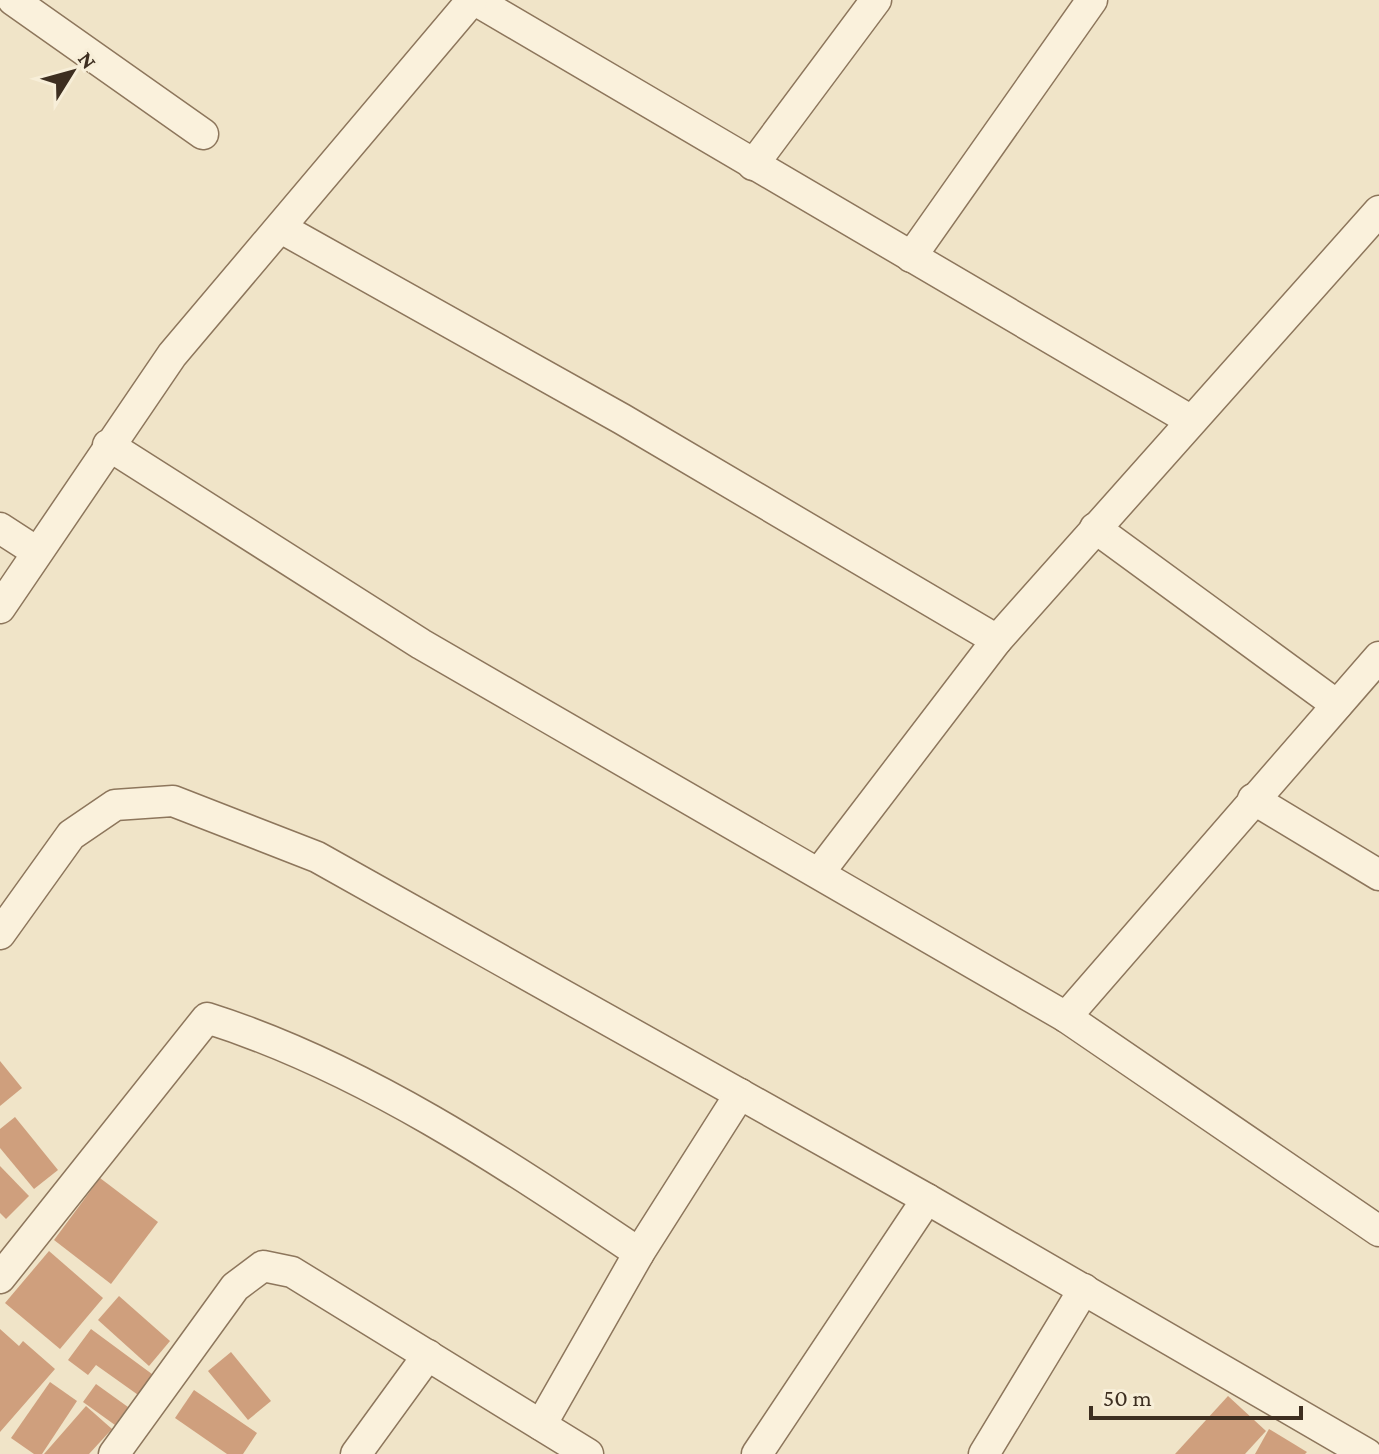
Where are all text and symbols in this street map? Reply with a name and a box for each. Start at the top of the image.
north arrow [32,32,112,112]
text: N [73,47,102,74]
scale bar [1091,1370,1301,1420]
text: 50 m [1103,1384,1152,1411]

